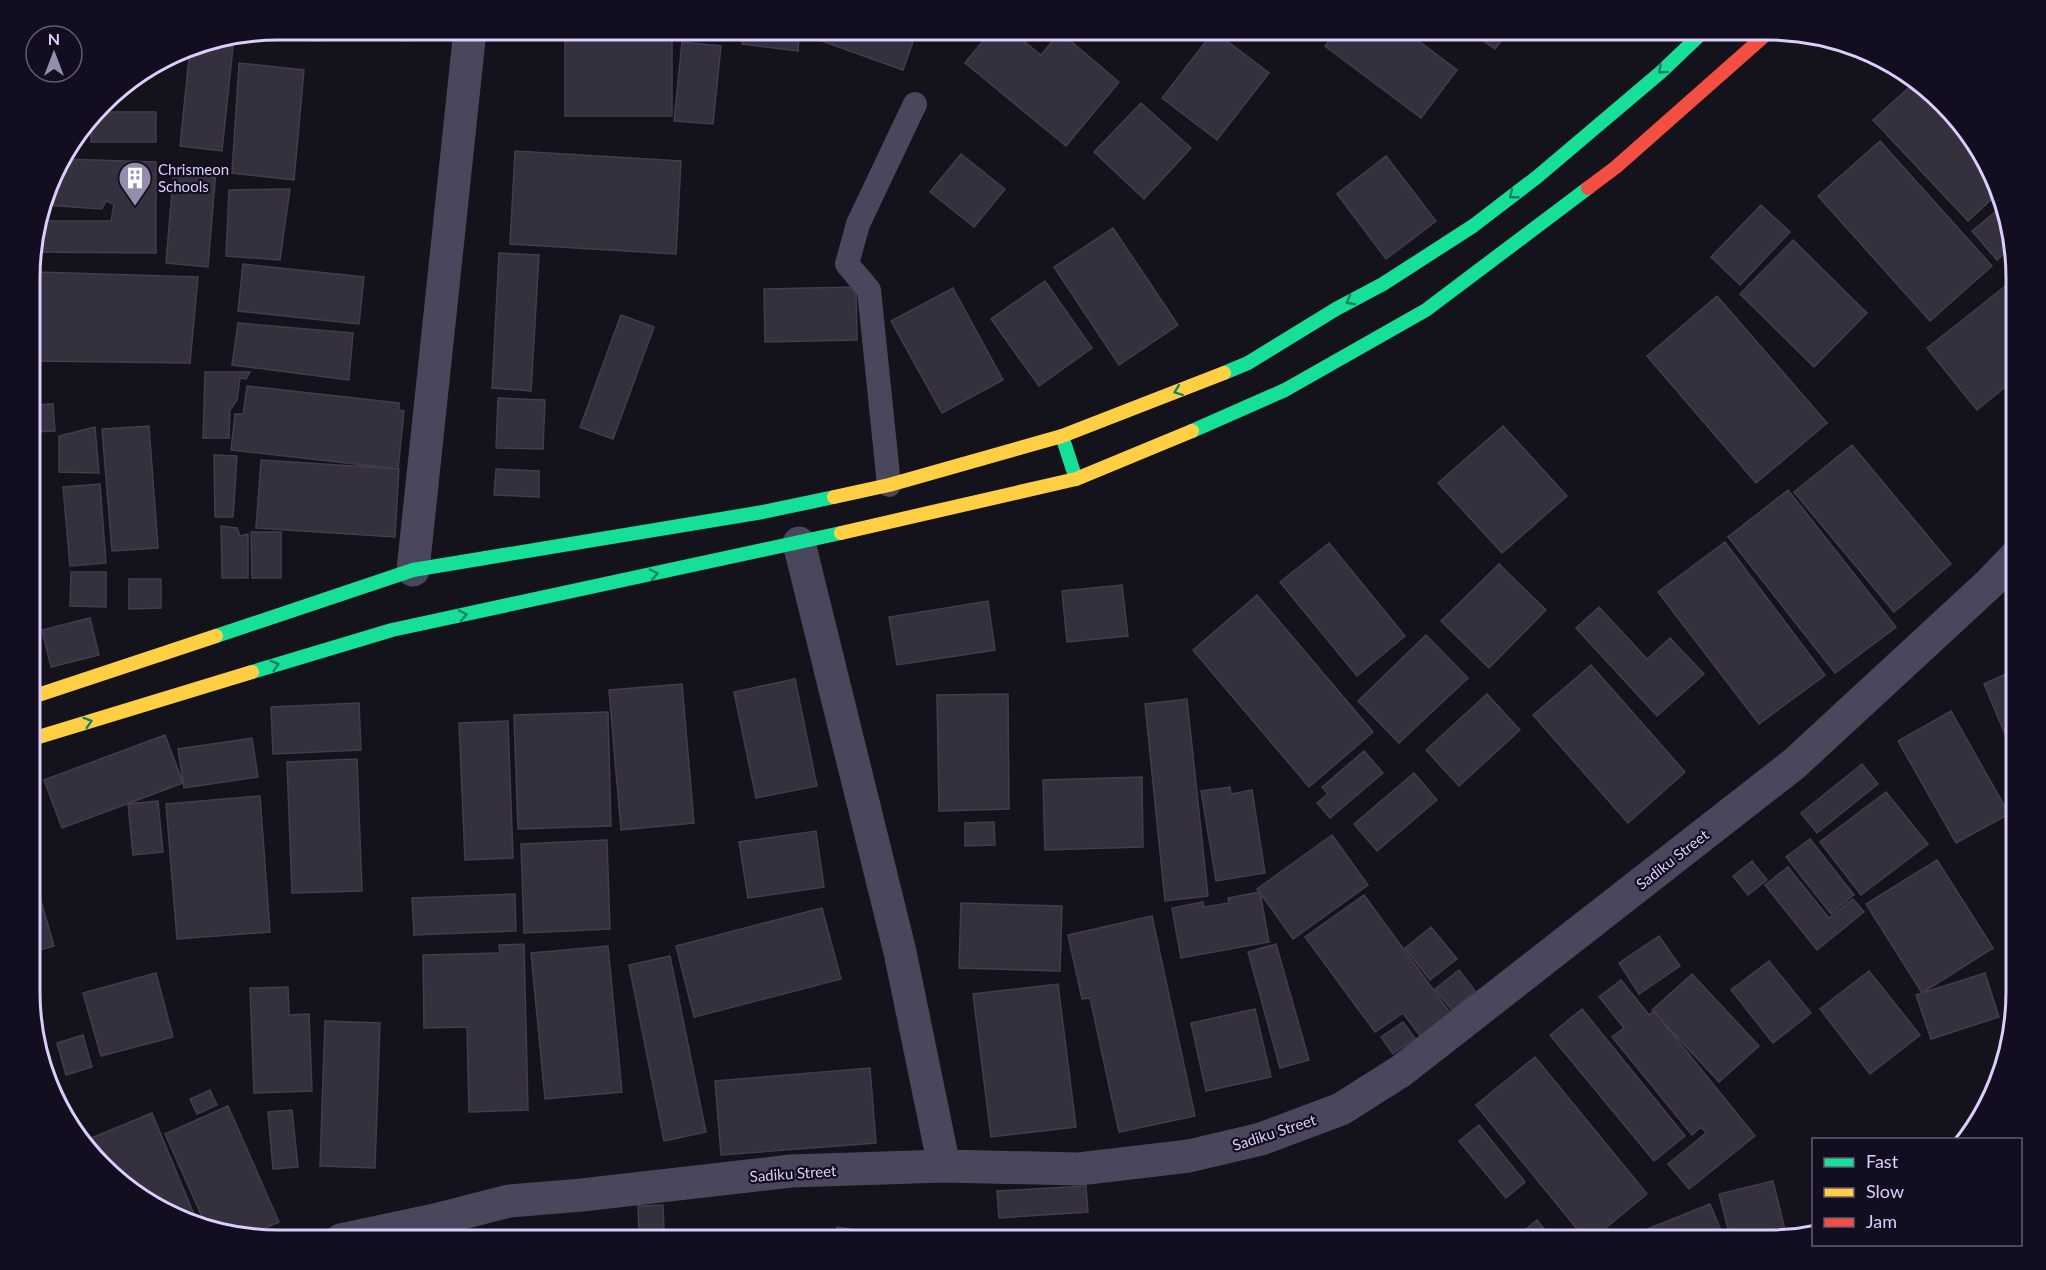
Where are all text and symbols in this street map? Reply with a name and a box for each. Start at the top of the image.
north arrow [24,24,84,84]
text: N [48,29,60,48]
one-way arrow [1659,63,1669,74]
building icon: Chrismeon Schools [117,160,153,207]
place label: Chrismeon Schools [158,160,229,195]
one-way arrow [1509,188,1520,199]
one-way arrow [1345,294,1356,306]
one-way arrow [1173,384,1183,397]
one-way arrow [648,569,658,582]
one-way arrow [458,609,468,622]
one-way arrow [269,660,280,672]
one-way arrow [82,717,93,729]
street label: Sadiku Street [1632,825,1712,893]
street label: Sadiku Street [1230,1110,1319,1154]
legend [1812,1138,2022,1246]
text: Fast [1866,1150,1899,1172]
street label: Sadiku Street [749,1161,838,1185]
text: Slow [1866,1180,1904,1202]
text: Jam [1866,1210,1897,1232]

